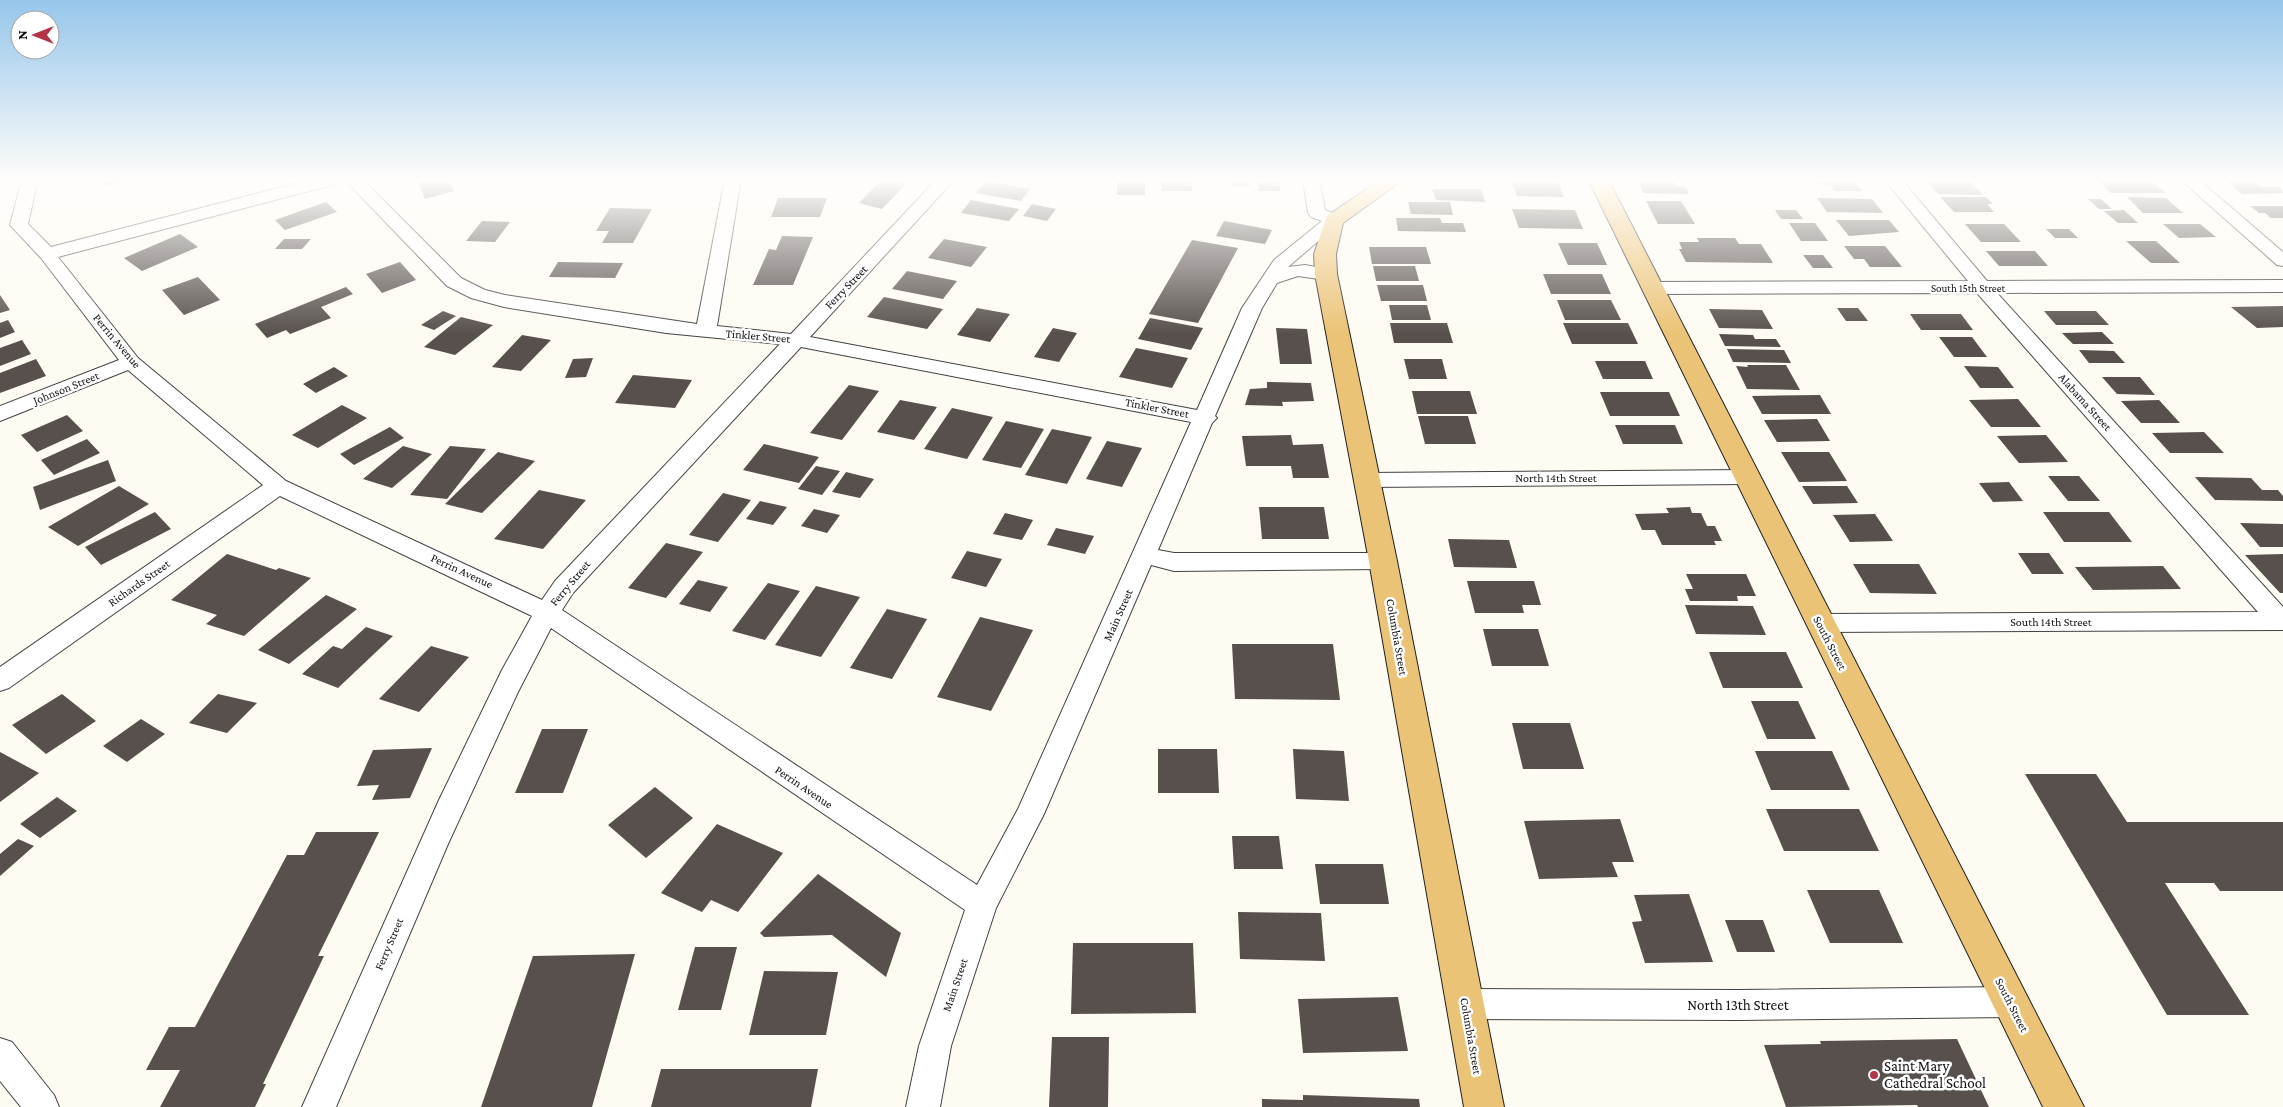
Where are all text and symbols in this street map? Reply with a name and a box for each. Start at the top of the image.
north arrow [10,10,60,60]
text: N [14,30,30,40]
street label: Ferry Street [822,261,871,312]
street label: South 15th Street [1931,282,2005,294]
street label: Perrin Avenue [90,311,144,371]
street label: Tinkler Street [725,326,792,346]
street label: Johnson Street [30,368,102,408]
street label: Alabama Street [2055,370,2115,434]
street label: Tinkler Street [1124,395,1191,421]
street label: North 14th Street [1515,471,1598,485]
street label: Perrin Avenue [429,551,495,591]
street label: Richards Street [105,556,173,609]
street label: Ferry Street [547,557,594,609]
street label: Main Street [1100,586,1136,643]
street label: Columbia Street [1383,598,1411,677]
street label: South Street [1810,614,1850,673]
street label: South 14th Street [2010,615,2093,629]
street label: Perrin Avenue [772,763,836,811]
street label: Ferry Street [372,915,407,972]
street label: Main Street [939,956,971,1014]
street label: South Street [1992,976,2032,1035]
street label: Columbia Street [1457,997,1485,1076]
street label: North 13th Street [1687,997,1790,1013]
place label: Saint Mary Cathedral School [1884,1058,1986,1091]
marker: Saint Mary Cathedral School [1868,1069,1880,1081]

